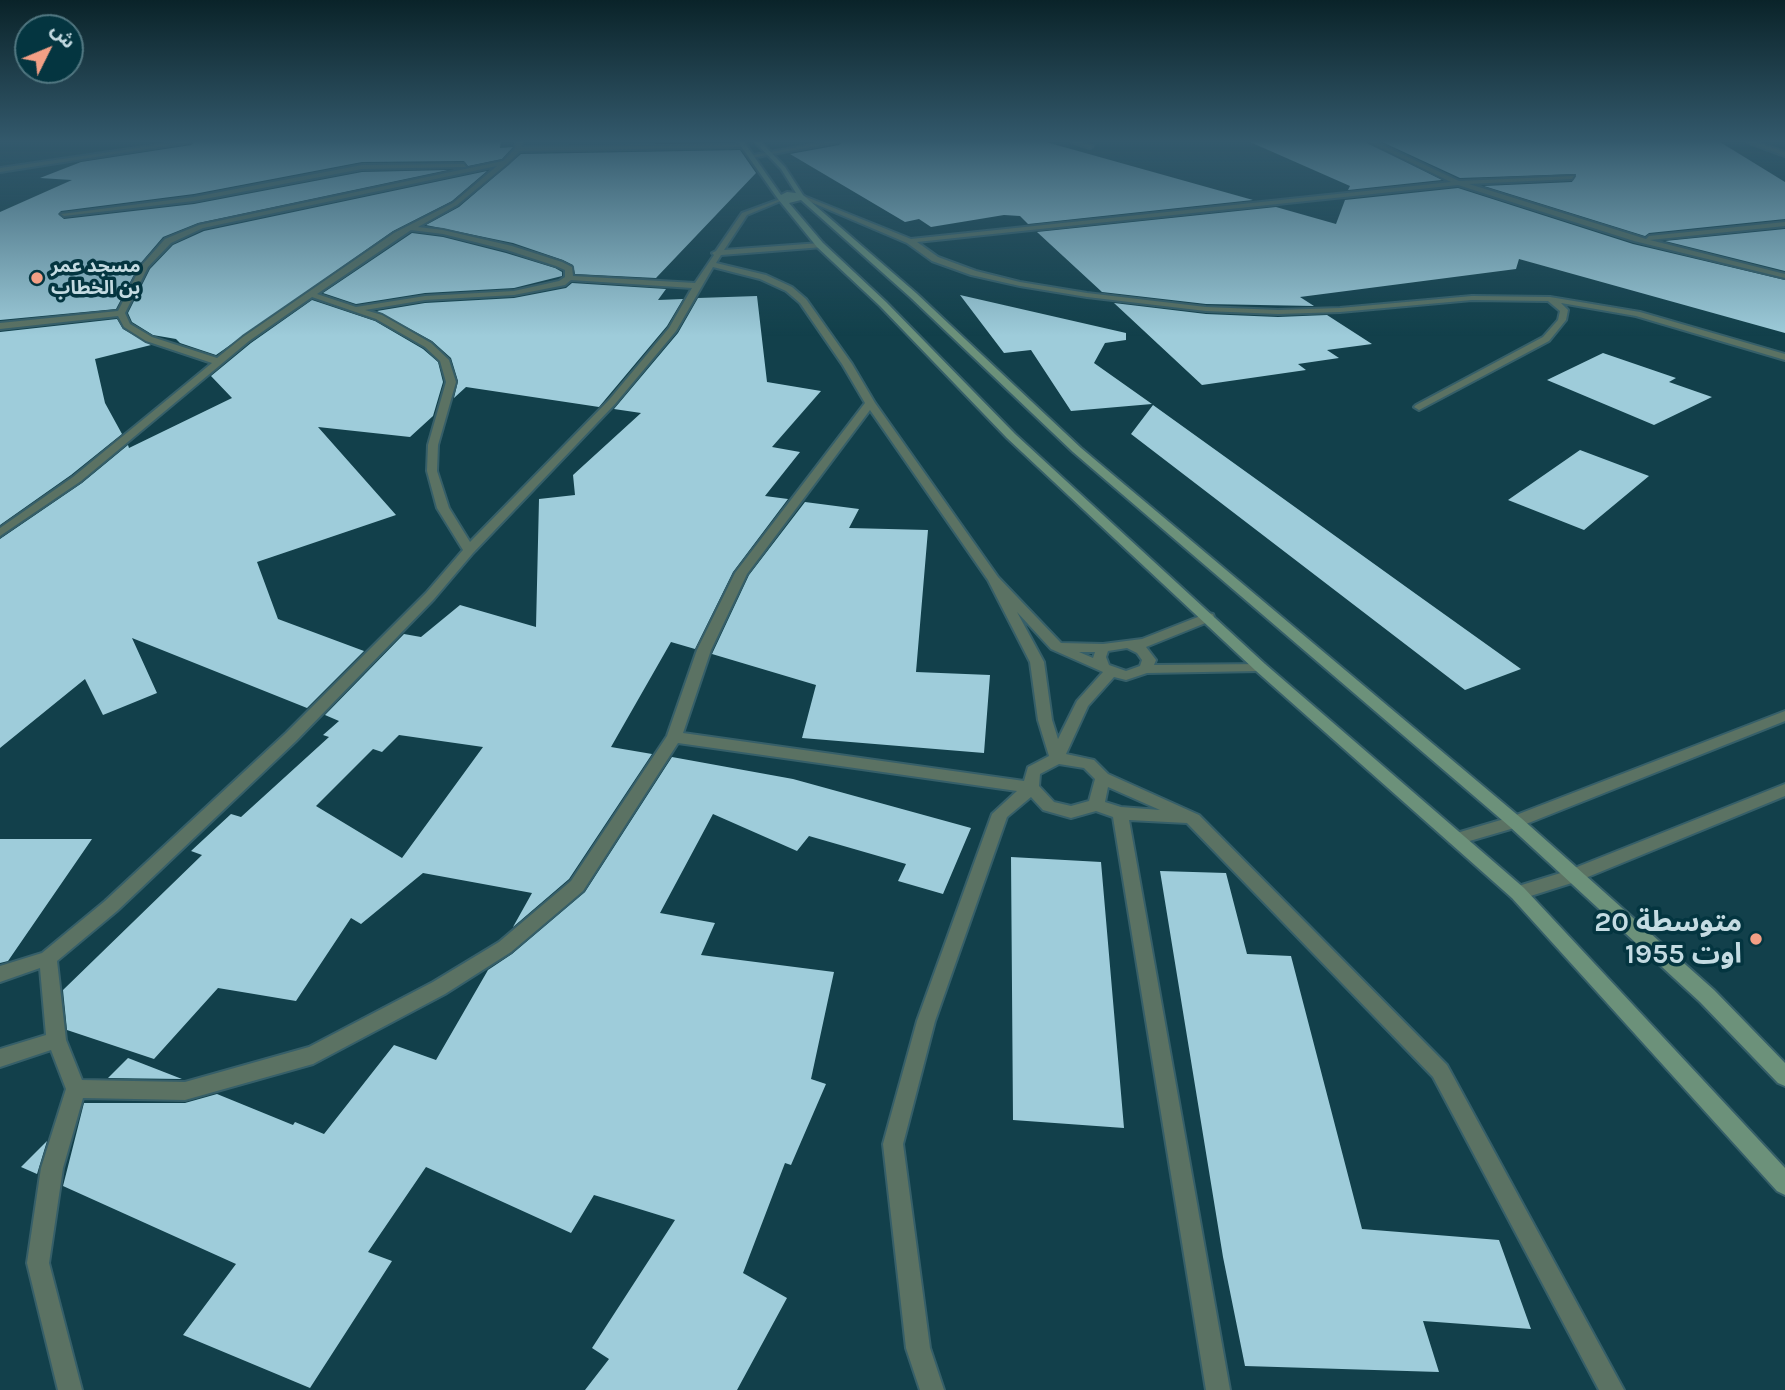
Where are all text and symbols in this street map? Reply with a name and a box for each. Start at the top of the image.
north arrow [14,14,84,84]
text: ش [46,19,80,53]
place label: مسجد عمر بن الخطاب [51,256,140,300]
marker: مسجد عمر بن الخطاب [29,270,45,286]
place label: متوسطة 20 اوت 1955 [1594,906,1742,972]
marker: متوسطة 20 اوت 1955 [1748,931,1764,947]

